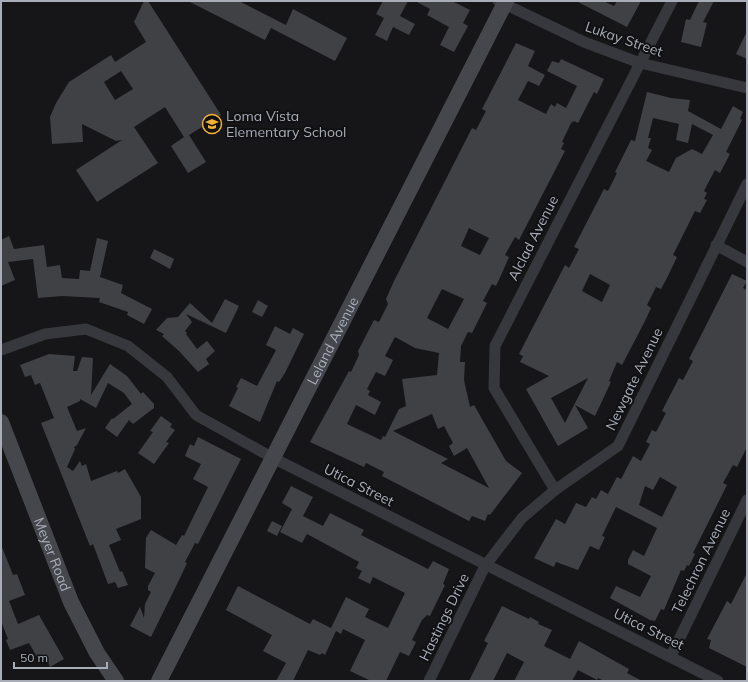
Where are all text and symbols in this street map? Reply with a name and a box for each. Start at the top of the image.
street label: Lukay Street [583,17,665,61]
place label: Loma Vista Elementary School [226,107,346,141]
school or university icon: Loma Vista Elementary School [201,113,223,135]
street label: Alclad Avenue [504,192,562,284]
street label: Leland Avenue [303,294,362,388]
street label: Newgate Avenue [601,325,667,433]
street label: Utica Street [321,460,397,510]
street label: Telechron Avenue [668,506,734,616]
street label: Meyer Road [30,515,75,594]
street label: Hastings Drive [415,570,473,664]
street label: Utica Street [611,604,687,654]
scale bar [14,644,107,670]
text: 50 m [20,650,48,665]

